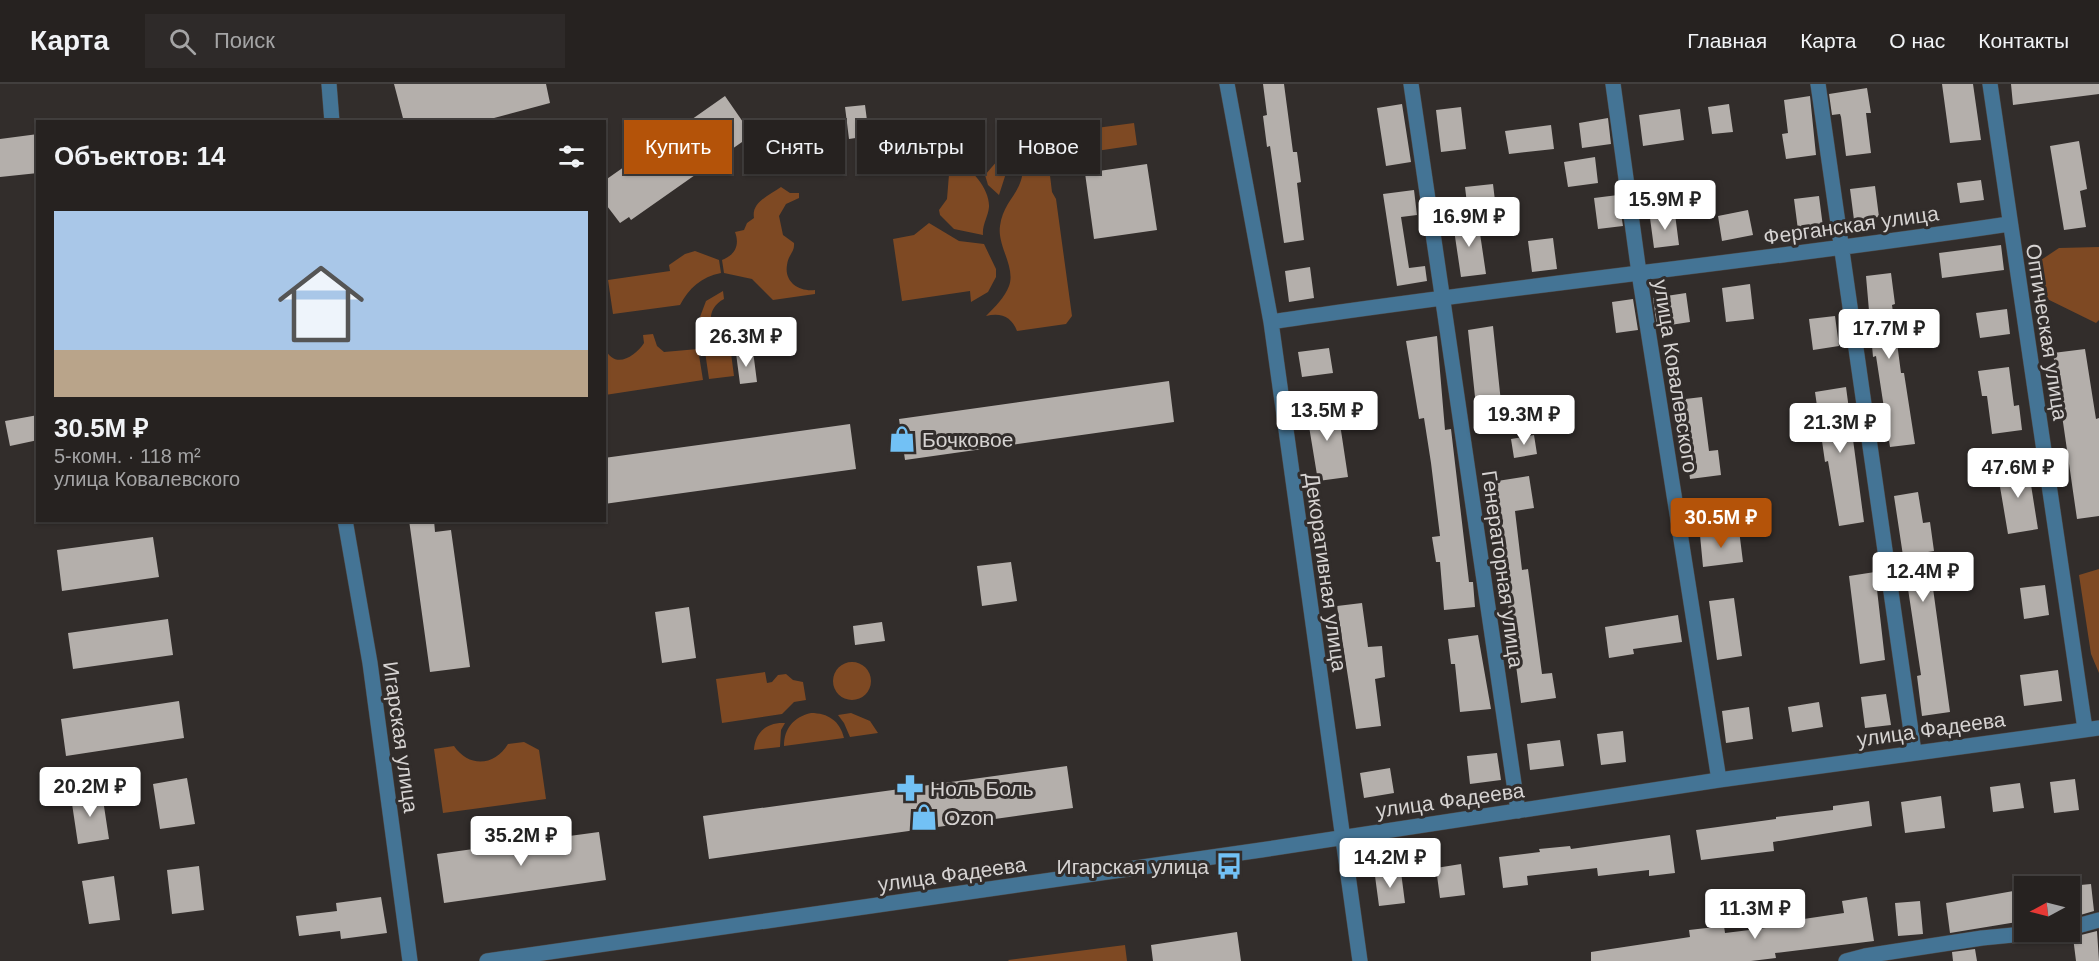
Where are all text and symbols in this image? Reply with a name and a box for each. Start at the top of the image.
search box [145,14,565,68]
text: Карта [30,25,109,56]
icon: search [166,25,199,58]
text: Поиск [214,28,275,53]
text: Главная [1687,29,1767,52]
text: Карта [1800,29,1856,52]
text: О нас [1889,29,1945,52]
text: Контакты [1978,29,2069,52]
chip: Купить [624,120,732,174]
chip: Снять [744,120,845,174]
chip: Фильтры [857,120,985,174]
chip: Новое [997,120,1100,174]
icon: filters [555,140,588,173]
text: Объектов: 14 [54,141,225,171]
pin: 15.9M ₽ [1610,180,1720,231]
text: 15.9M ₽ [1629,188,1701,210]
pin: 16.9M ₽ [1414,197,1524,248]
street label: Ферганская улица [1762,201,1940,249]
text: 16.9M ₽ [1433,205,1505,227]
street label: Оптическая улица [2022,242,2072,422]
icon: home [267,250,375,358]
street label: улица Ковалевского [1649,278,1703,474]
pin: 17.7M ₽ [1834,309,1944,360]
pin: 26.3M ₽ [691,317,801,368]
text: 17.7M ₽ [1853,317,1925,339]
text: 26.3M ₽ [710,325,782,347]
pin: 13.5M ₽ [1272,391,1382,442]
pin: 19.3M ₽ [1469,395,1579,446]
text: 13.5M ₽ [1291,399,1363,421]
text: 19.3M ₽ [1488,403,1560,425]
pin: 21.3M ₽ [1785,403,1895,454]
text: 21.3M ₽ [1804,411,1876,433]
text: 30.5M ₽ [54,413,149,443]
shop icon: Бочковое [887,424,917,454]
place label: Бочковое [922,428,1013,451]
text: 5-комн. · 118 m² [54,445,201,467]
pin: 47.6M ₽ [1963,448,2073,499]
text: 47.6M ₽ [1982,456,2054,478]
text: улица Ковалевского [54,468,240,490]
street label: Генераторная улица [1478,469,1528,669]
street label: Декоративная улица [1301,471,1351,673]
pin: 30.5M ₽ [1666,498,1776,549]
text: 30.5M ₽ [1685,506,1757,528]
pin: 12.4M ₽ [1868,552,1978,603]
text: 12.4M ₽ [1887,560,1959,582]
street label: Игарская улица [379,660,423,814]
street label: улица Фадеева [1855,707,2007,751]
pin: 20.2M ₽ [35,767,145,818]
pharmacy icon: Ноль Боль [895,773,925,803]
text: 20.2M ₽ [54,775,126,797]
place label: Ноль Боль [930,777,1034,800]
street label: улица Фадеева [1374,778,1526,822]
shop icon: Ozon [909,802,939,832]
place label: Ozon [944,806,994,829]
pin: 35.2M ₽ [466,816,576,867]
text: 35.2M ₽ [485,824,557,846]
pin: 14.2M ₽ [1335,838,1445,889]
text: 14.2M ₽ [1354,846,1426,868]
bus stop icon: Игарская улица [1214,851,1244,881]
street label: улица Фадеева [876,852,1028,896]
place label: Игарская улица [1057,855,1209,878]
north arrow [2014,876,2080,942]
map controls [2014,876,2080,942]
pin: 11.3M ₽ [1700,889,1810,940]
text: 11.3M ₽ [1719,897,1791,919]

